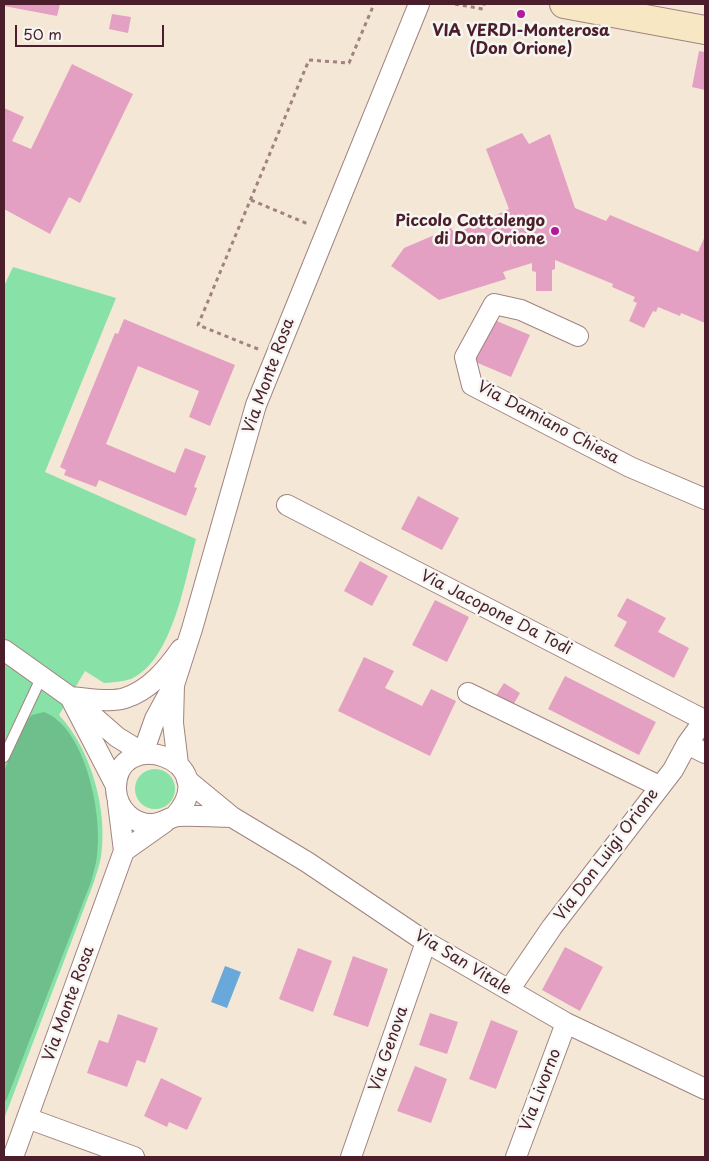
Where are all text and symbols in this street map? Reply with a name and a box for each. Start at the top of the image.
marker: VIA VERDI-Monterosa (Don Orione) [515,8,527,20]
scale bar [18,15,166,47]
text: 50 m [23,22,62,45]
place label: VIA VERDI-Monterosa (Don Orione) [432,22,610,60]
place label: Piccolo Cottolengo di Don Orione [395,212,545,250]
marker: Piccolo Cottolengo di Don Orione [549,225,561,237]
street label: Via Monte Rosa [239,316,299,436]
street label: Via Damiano Chiesa [474,378,622,468]
street label: Via Jacopone Da Todi [417,566,575,660]
street label: Via Don Luigi Orione [551,785,663,925]
street label: Via San Vitale [411,927,515,999]
street label: Via Monte Rosa [39,944,99,1064]
street label: Via Genova [365,1004,413,1094]
street label: Via Livorno [517,1046,565,1134]

